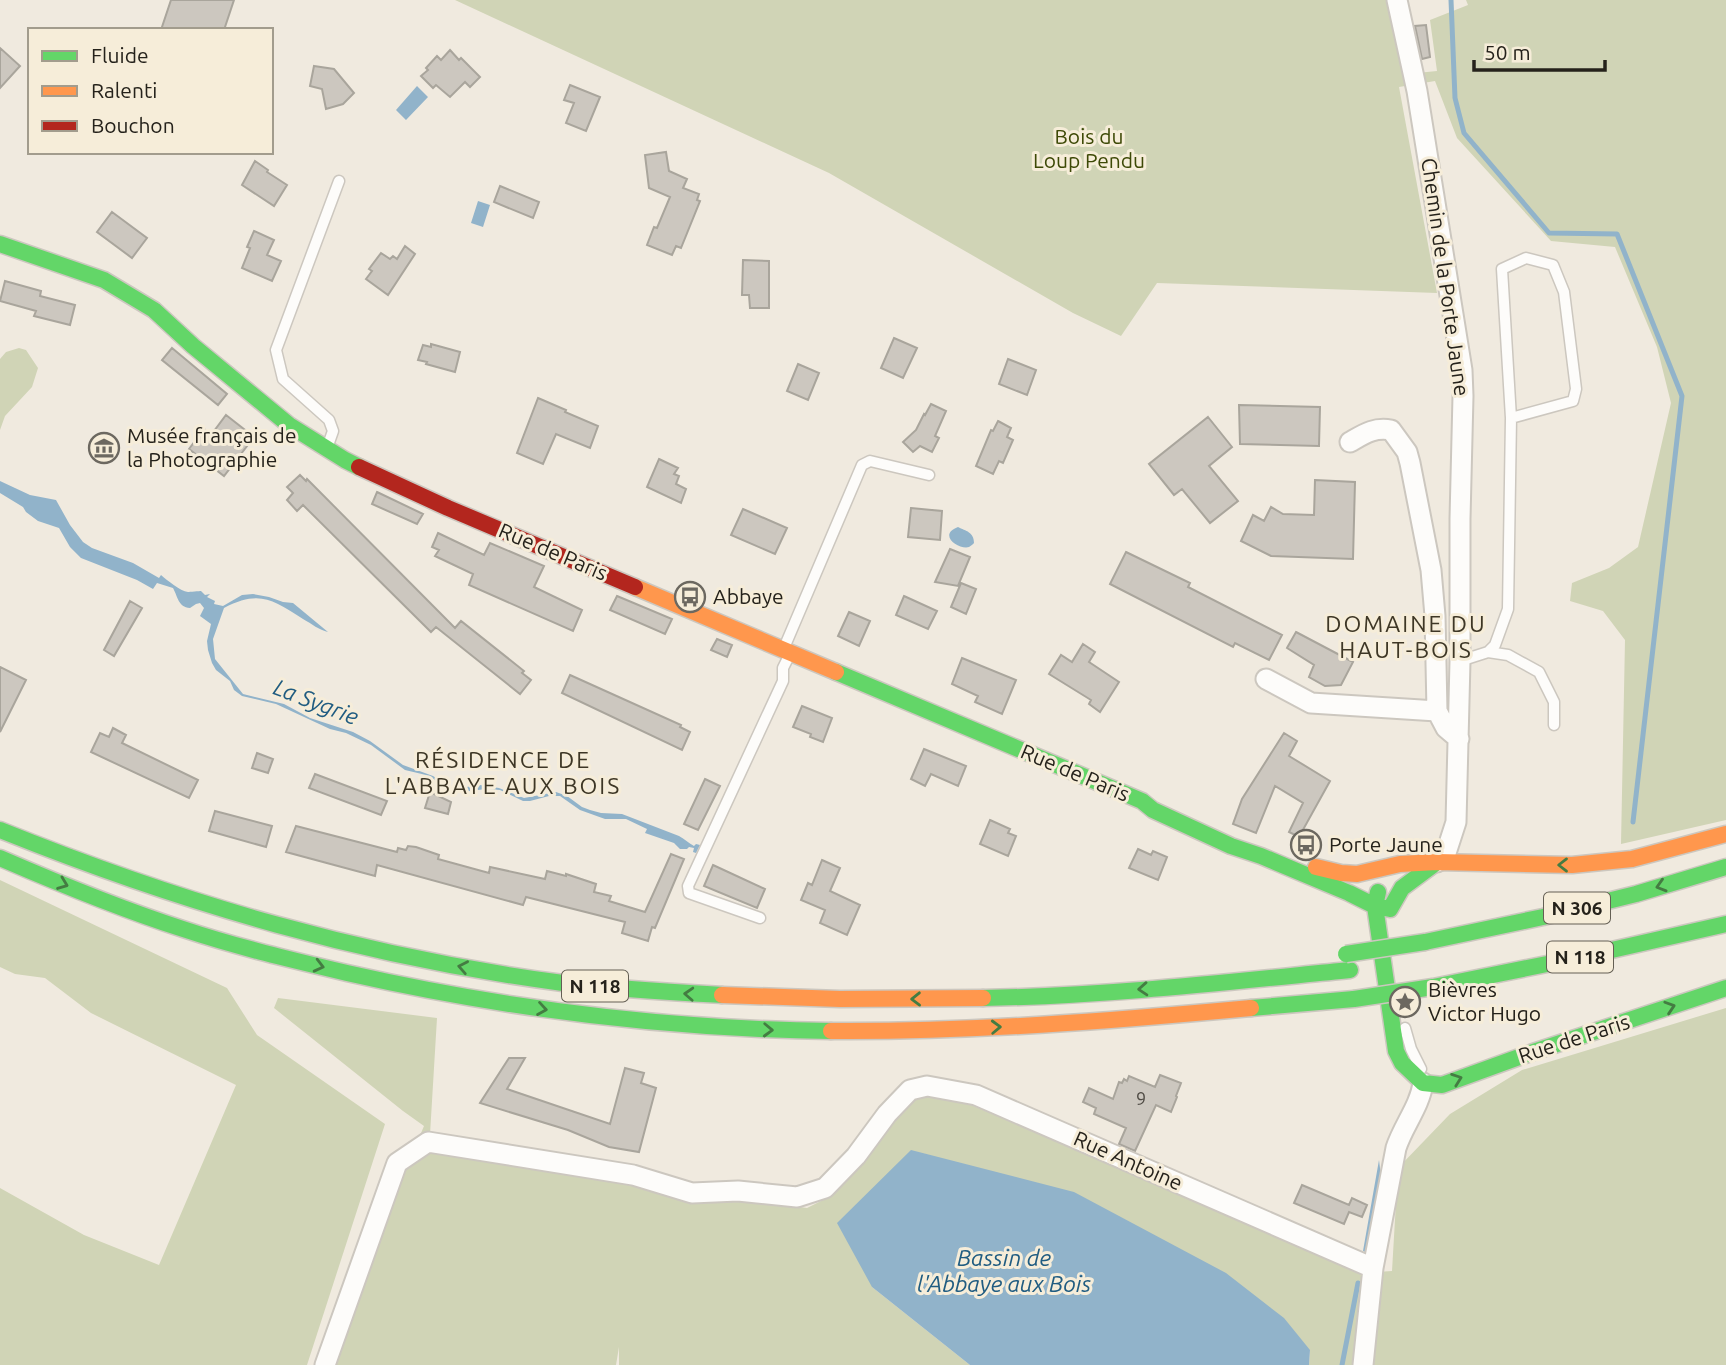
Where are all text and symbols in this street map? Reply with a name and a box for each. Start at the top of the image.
legend [28,28,273,154]
scale bar [1474,28,1605,72]
text: 50 m [1484,40,1531,64]
text: Fluide [91,43,149,67]
text: Ralenti [91,78,157,102]
text: Bouchon [91,113,175,137]
park label: Bois du Loup Pendu [1033,124,1145,172]
street label: Chemin de la Porte Jaune [1417,156,1475,397]
place label: Musée français de la Photographie [127,423,296,471]
museum icon: Musée français de la Photographie [87,431,121,465]
street label: Rue de Paris [496,517,611,585]
bus stop icon: Abbaye [673,580,707,614]
place label: Abbaye [713,584,784,608]
district label: DOMAINE DU HAUT-BOIS [1325,611,1487,662]
water label: La Sygrie [270,674,362,729]
street label: Rue de Paris [1018,738,1133,806]
district label: RÉSIDENCE DE L'ABBAYE AUX BOIS [385,746,621,798]
bus stop icon: Porte Jaune [1289,828,1323,862]
place label: Porte Jaune [1329,832,1443,856]
one-way arrow [1558,857,1568,873]
one-way arrow [56,875,68,889]
one-way arrow [1655,878,1667,893]
road number: N 306 [1544,893,1610,924]
road number: N 118 [1547,942,1613,973]
one-way arrow [313,958,325,972]
one-way arrow [457,961,469,976]
road number: N 118 [562,970,628,1002]
place label: Bièvres Victor Hugo [1428,977,1541,1025]
one-way arrow [1137,981,1148,996]
place icon: Bièvres Victor Hugo [1388,985,1422,1019]
one-way arrow [683,986,694,1001]
one-way arrow [910,991,921,1007]
one-way arrow [1664,1000,1676,1015]
one-way arrow [536,1001,548,1016]
street label: Rue de Paris [1515,1009,1632,1067]
one-way arrow [991,1019,1001,1035]
one-way arrow [763,1022,774,1037]
one-way arrow [1450,1074,1462,1088]
house number: 9 [1136,1088,1146,1108]
street label: Rue Antoine [1070,1125,1186,1195]
water label: Bassin de l'Abbaye aux Bois [917,1245,1091,1296]

